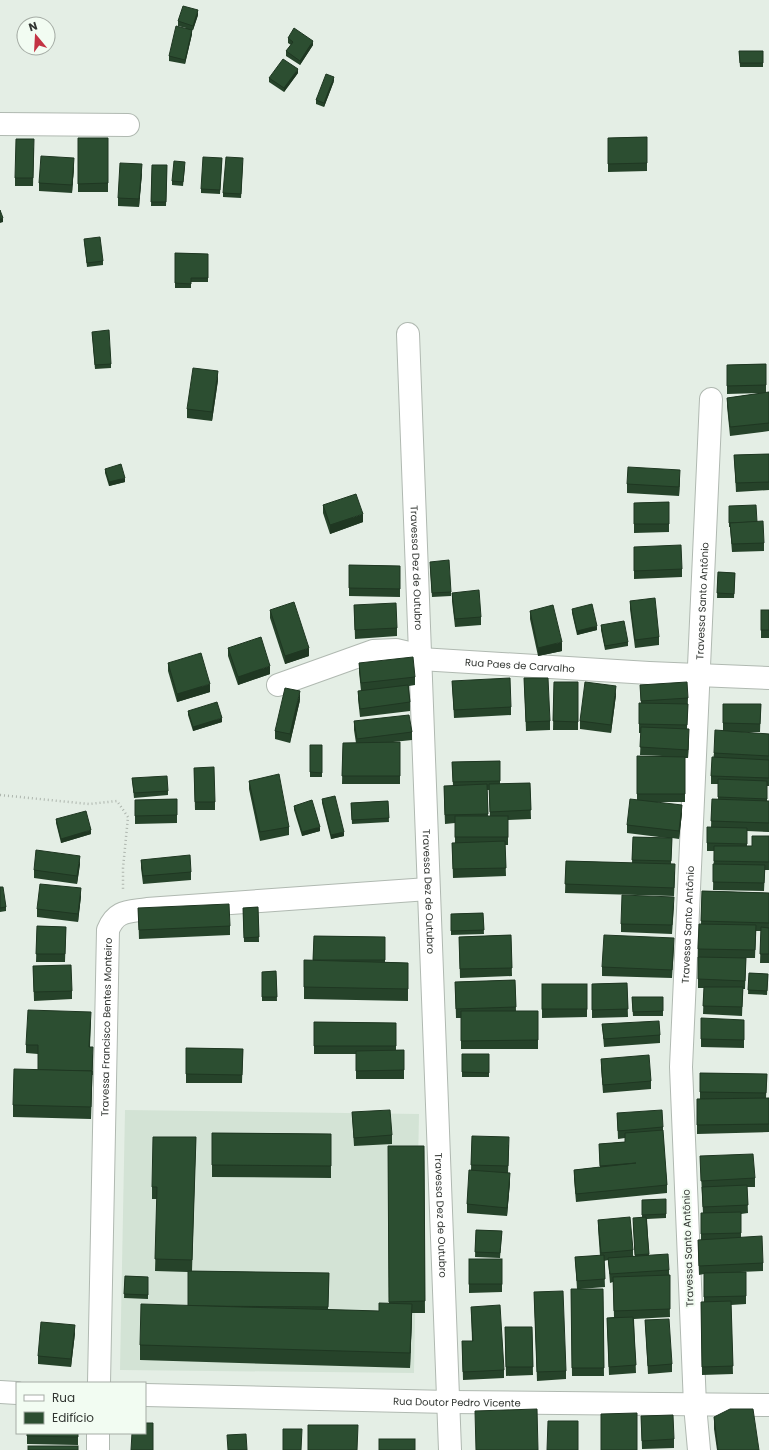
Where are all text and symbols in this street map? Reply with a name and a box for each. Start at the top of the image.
north arrow [16,16,56,56]
text: N [26,18,39,35]
street label: Travessa Dez de Outubro [407,505,427,631]
street label: Travessa Santo Antônio [692,542,712,660]
street label: Rua Paes de Carvalho [465,654,575,676]
street label: Travessa Dez de Outubro [419,829,439,954]
street label: Travessa Santo Antônio [677,865,698,984]
street label: Travessa Francisco Bentes Monteiro [97,937,115,1117]
street label: Travessa Dez de Outubro [431,1153,451,1278]
street label: Travessa Santo Antônio [678,1189,698,1307]
legend [16,1382,146,1434]
text: Rua [52,1389,75,1406]
street label: Rua Doutor Pedro Vicente [393,1393,521,1410]
text: Edifício [52,1409,94,1426]

